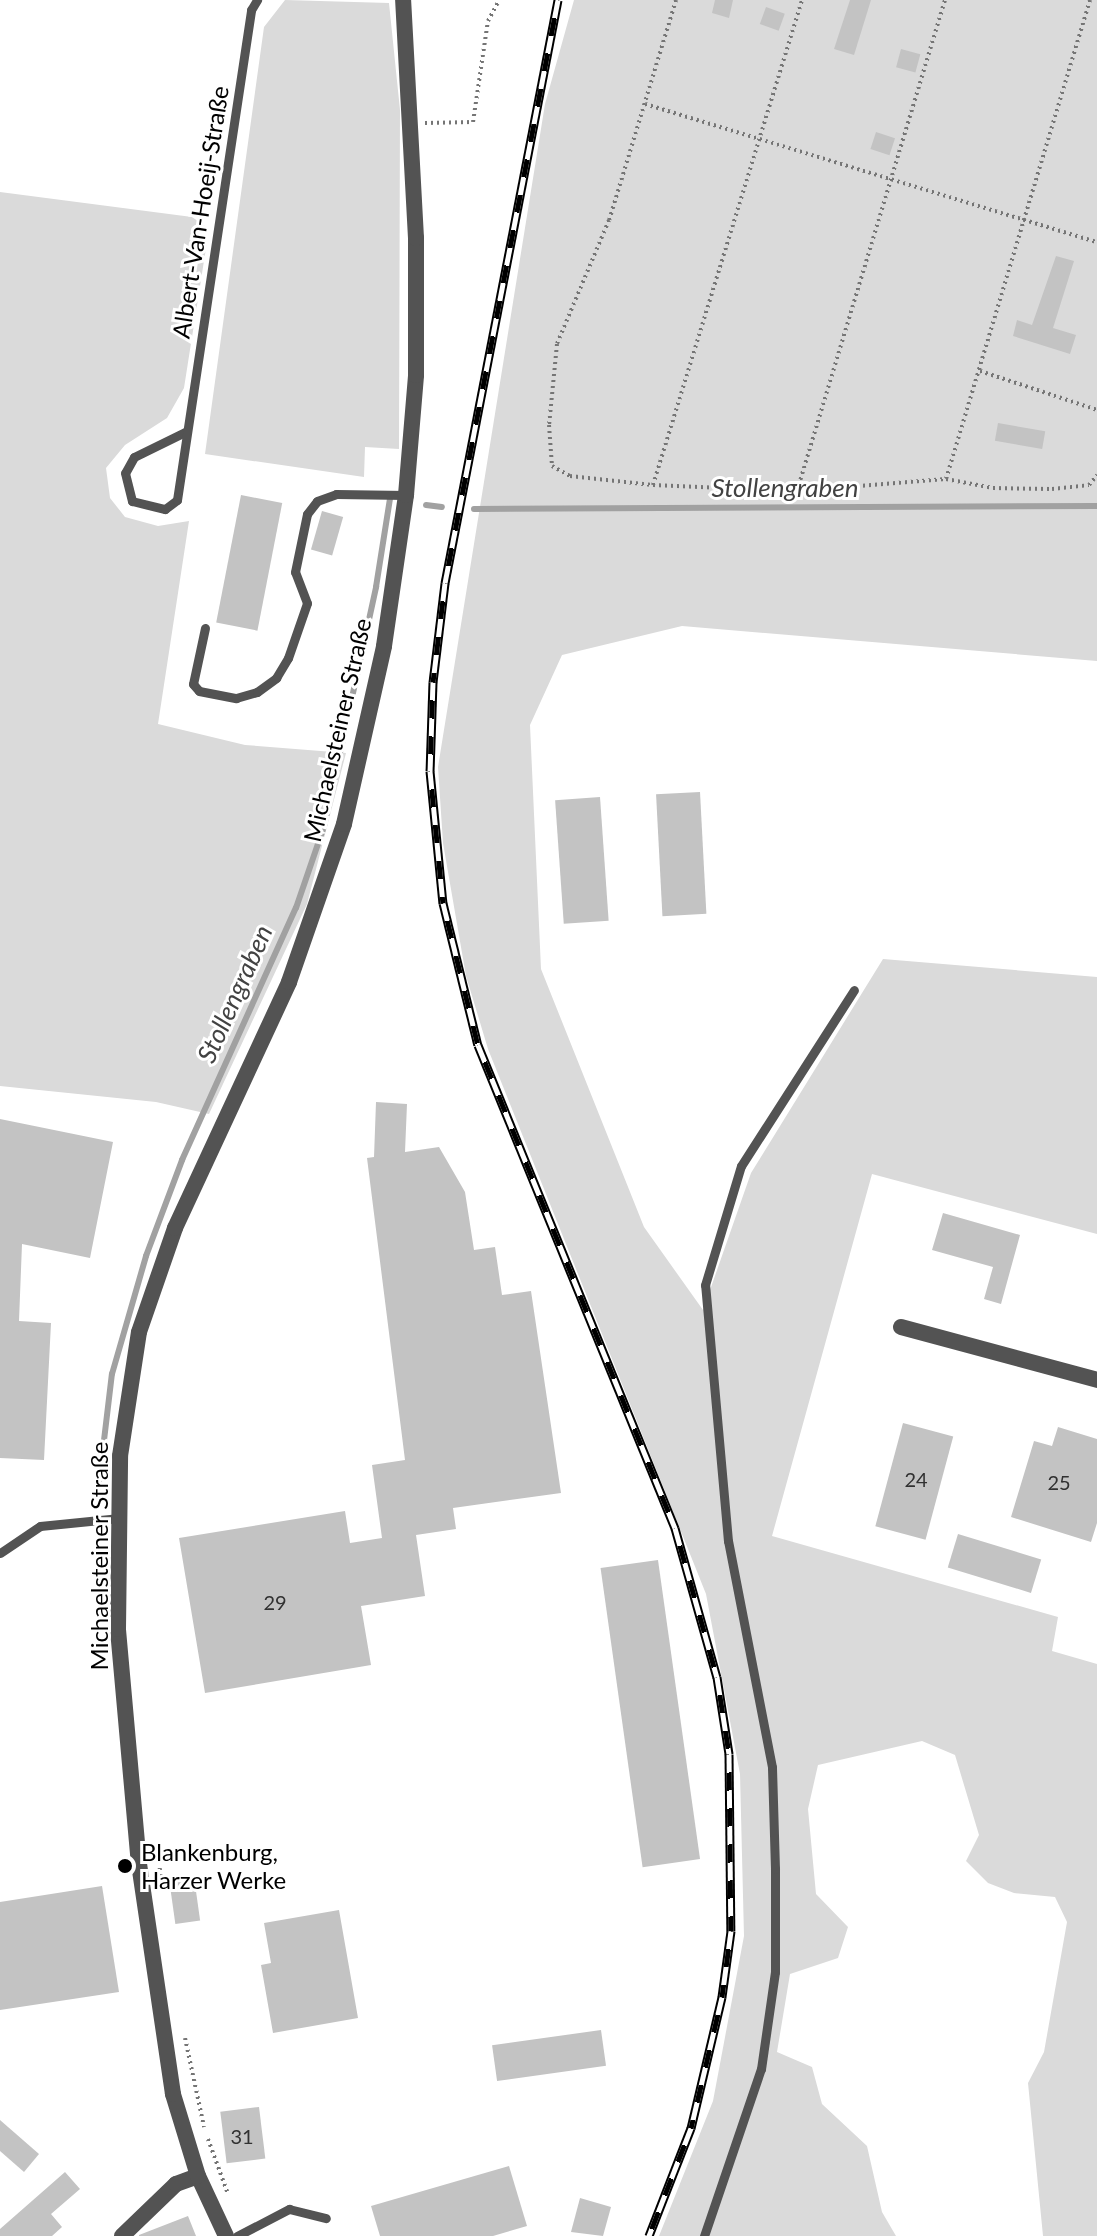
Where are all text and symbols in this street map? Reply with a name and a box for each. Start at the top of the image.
street label: Albert-Van-Hoeij-Straße [166,84,234,340]
water label: Stollengraben [711,472,859,504]
street label: Michaelsteiner Straße [297,615,377,845]
water label: Stollengraben [191,920,279,1068]
street label: Michaelsteiner Straße [85,1441,113,1671]
house number: 24 [904,1467,928,1491]
house number: 25 [1047,1470,1071,1494]
house number: 29 [263,1590,287,1614]
place label: Blankenburg, Harzer Werke [141,1838,287,1894]
marker: Blankenburg, Harzer Werke [116,1857,134,1875]
house number: 31 [230,2124,254,2148]

